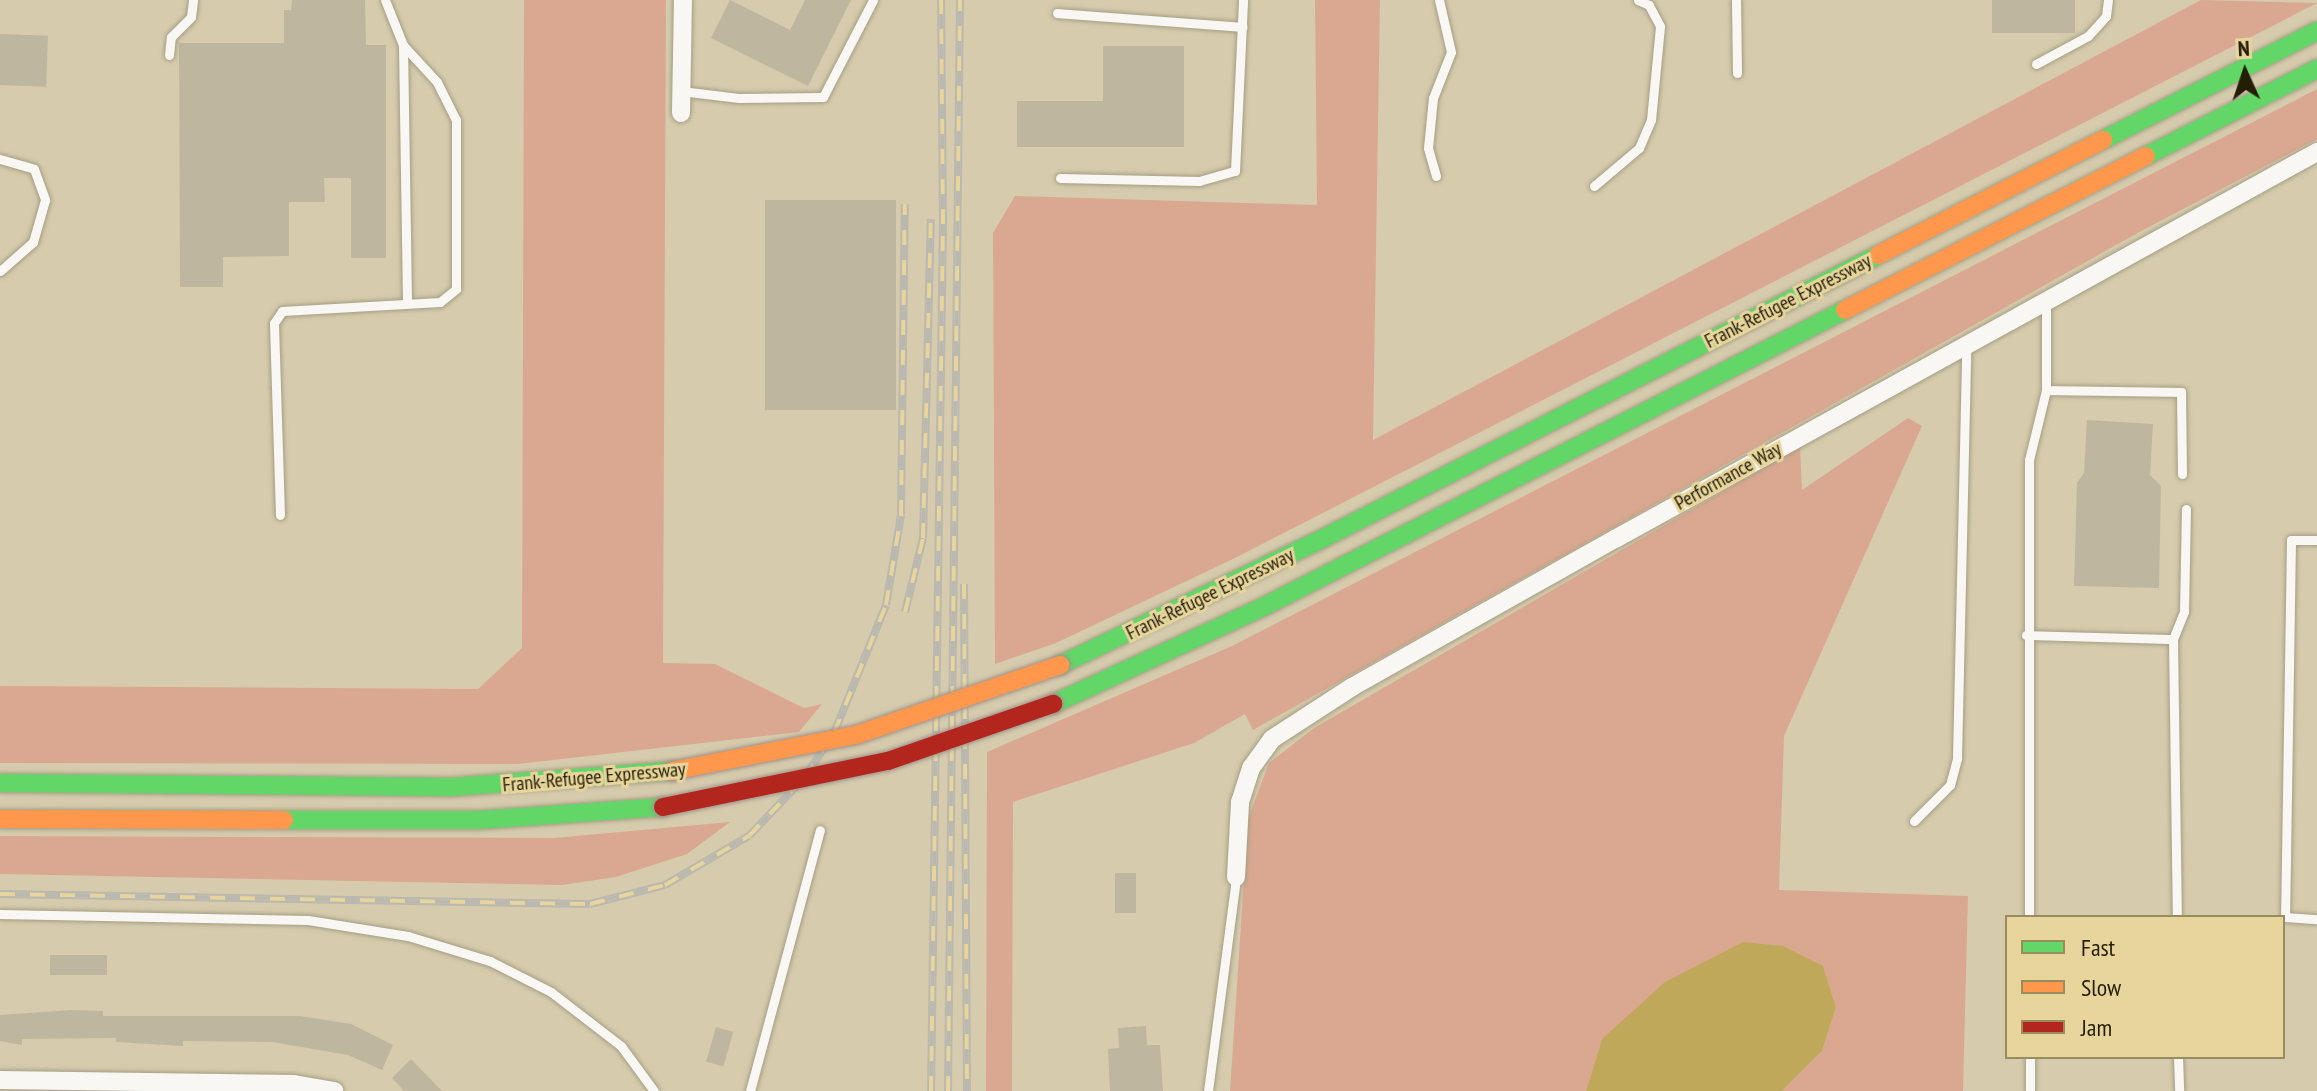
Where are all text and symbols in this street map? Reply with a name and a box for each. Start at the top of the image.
north arrow [2205,32,2285,112]
text: N [2237,34,2250,62]
street label: Frank-Refugee Expressway [1701,249,1875,353]
street label: Performance Way [1670,437,1786,515]
street label: Frank-Refugee Expressway [1122,543,1298,645]
street label: Frank-Refugee Expressway [501,757,687,797]
legend [2005,915,2285,1059]
text: Fast [2081,932,2115,963]
text: Slow [2081,972,2121,1003]
text: Jam [2081,1012,2112,1043]

